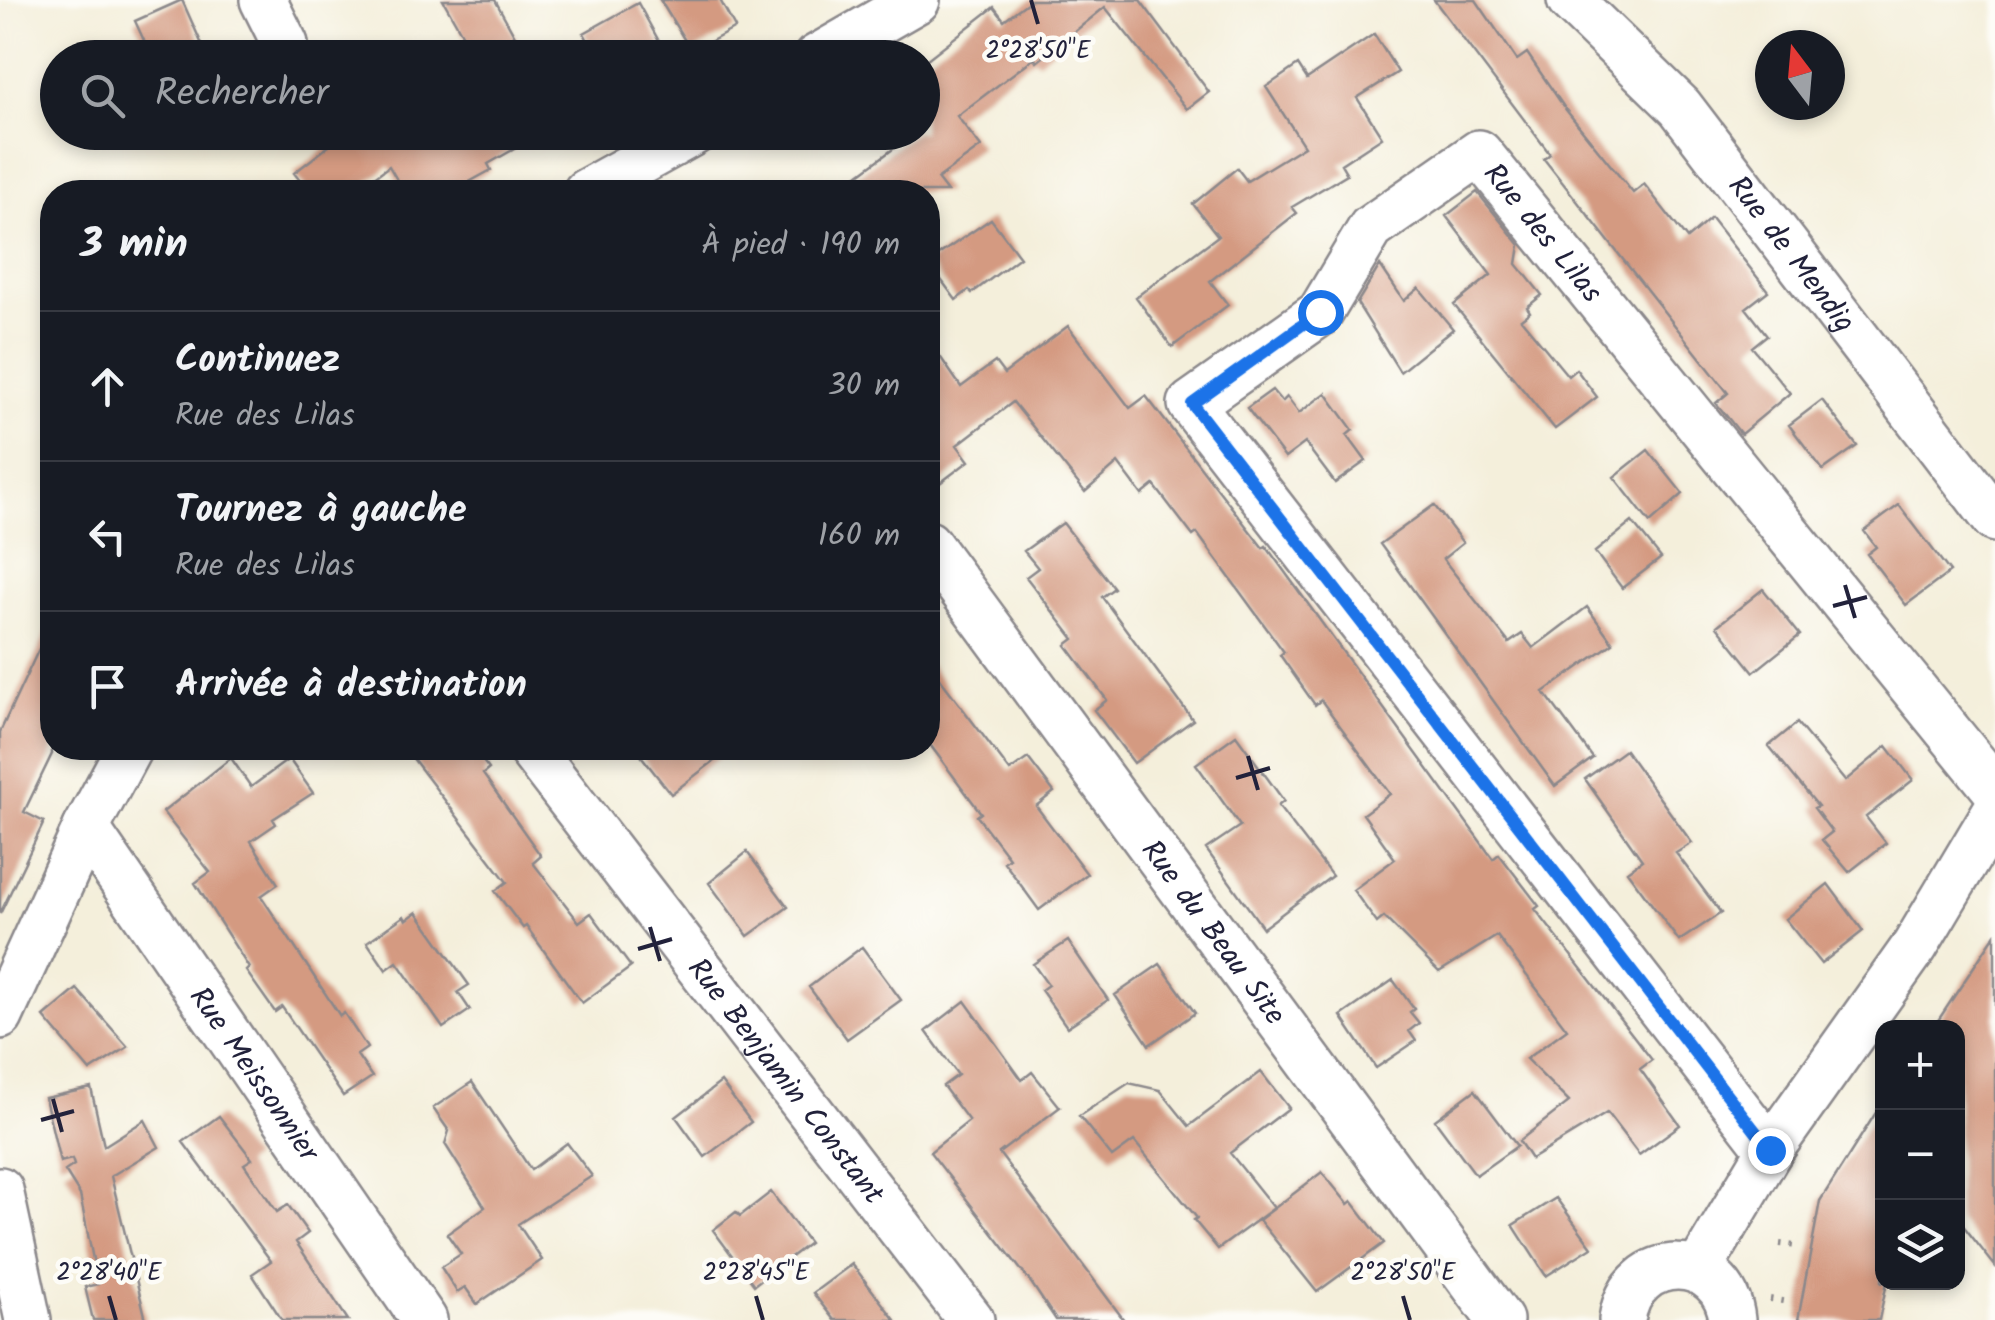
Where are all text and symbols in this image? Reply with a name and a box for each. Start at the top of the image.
north arrow [1755,30,1845,120]
text: 2°28'50"E [985,31,1092,71]
search box [40,40,940,150]
text: Rechercher [155,65,328,125]
icon: search [75,68,130,123]
street label: Rue des Lilas [1470,153,1614,314]
street label: Rue de Mendig [1714,166,1867,344]
text: 3 min [80,212,188,279]
text: À pied · 190 m [701,220,900,271]
route start [1298,290,1344,336]
text: Continuez [175,331,340,391]
icon: ahead [80,359,135,414]
text: 30 m [827,361,900,412]
text: Rue des Lilas [175,391,355,442]
text: Tournez à gauche [175,481,467,541]
icon: left [80,509,135,564]
text: 160 m [818,511,900,562]
text: Rue des Lilas [175,541,355,592]
text: Arrivée à destination [175,656,527,716]
icon: arrive [80,659,135,714]
street label: Rue du Beau Site [1128,830,1297,1036]
street label: Rue Benjamin Constant [674,948,896,1216]
street label: Rue Meissonnier [176,977,332,1174]
map controls [1875,1020,1965,1290]
button: + [1875,1020,1965,1110]
button: − [1875,1110,1965,1200]
route end [1748,1128,1794,1174]
button: layers [1875,1200,1965,1290]
text: 2°28'40"E [56,1253,163,1293]
text: 2°28'45"E [703,1253,811,1293]
text: 2°28'50"E [1350,1253,1457,1293]

